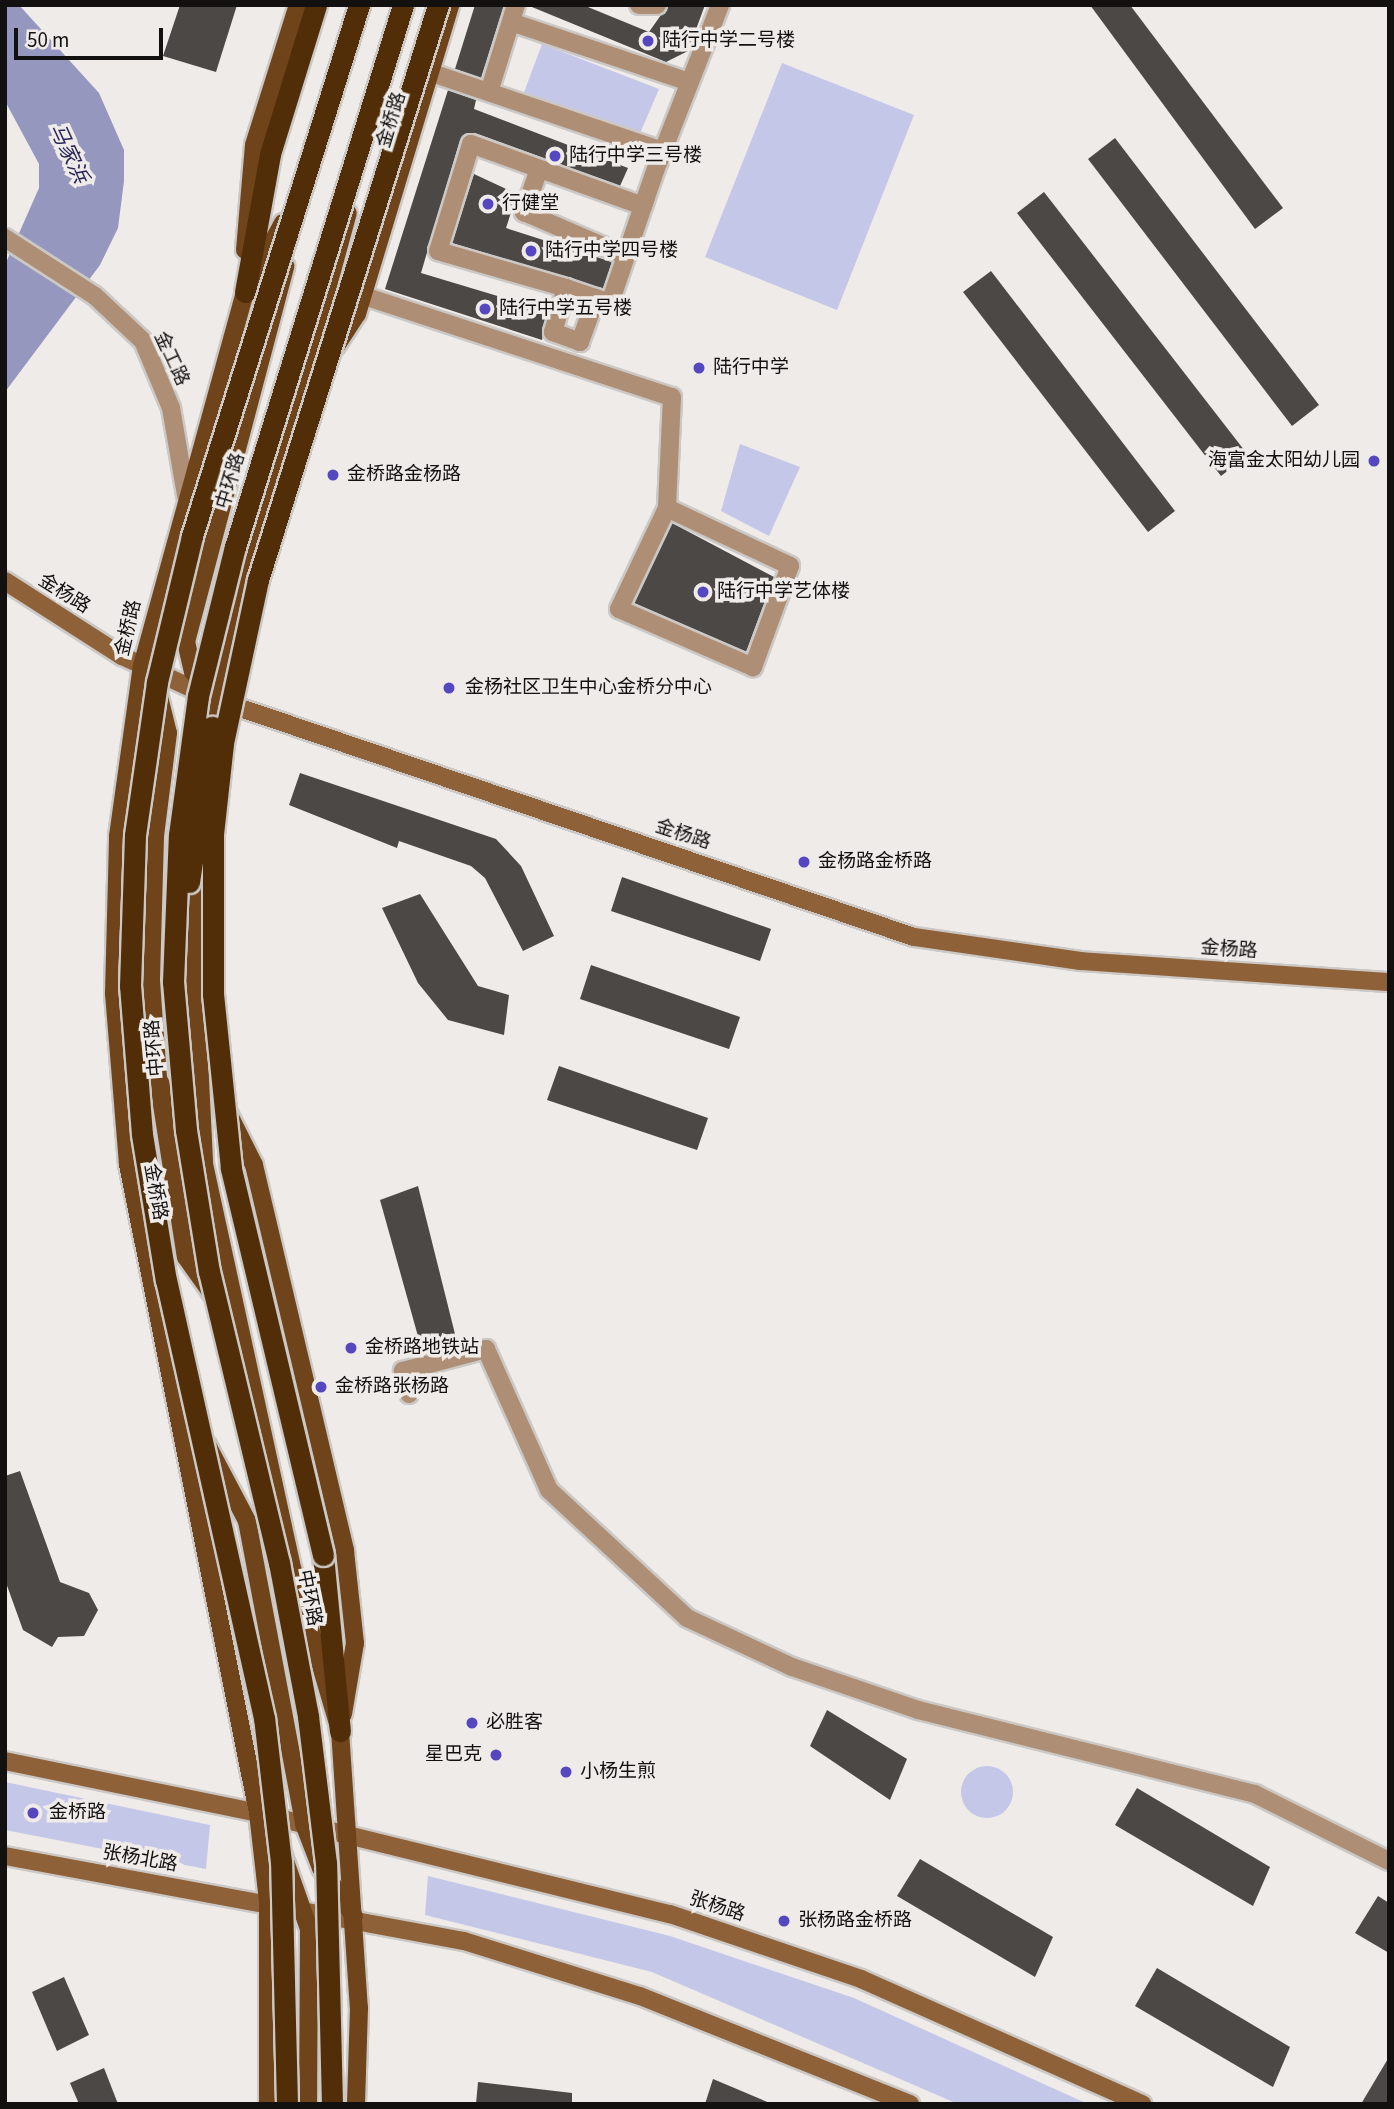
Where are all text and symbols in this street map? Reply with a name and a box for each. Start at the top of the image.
scale bar [18,14,166,58]
text: 50 m [27,25,69,55]
place label: 陆行中学二号楼 [662,30,795,52]
marker: 陆行中学二号楼 [640,33,656,49]
street label: 金桥路 [373,89,411,151]
water label: 马家浜 [44,119,94,187]
place label: 陆行中学三号楼 [569,145,702,167]
marker: 陆行中学三号楼 [547,148,563,164]
place label: 行健堂 [502,193,559,215]
marker: 行健堂 [480,196,496,212]
place label: 陆行中学四号楼 [545,240,678,262]
marker: 陆行中学四号楼 [523,243,539,259]
place label: 陆行中学五号楼 [499,298,632,320]
marker: 陆行中学五号楼 [477,301,493,317]
street label: 金工路 [149,328,193,390]
place label: 陆行中学 [713,357,789,379]
marker: 陆行中学 [691,360,707,376]
street label: 中环路 [212,450,250,512]
place label: 海富金太阳幼儿园 [1208,450,1360,472]
marker: 海富金太阳幼儿园 [1366,453,1382,469]
place label: 金桥路金杨路 [347,464,461,486]
marker: 金桥路金杨路 [325,467,341,483]
street label: 金杨路 [34,569,94,619]
place label: 陆行中学艺体楼 [717,581,850,603]
marker: 陆行中学艺体楼 [695,584,711,600]
street label: 金桥路 [111,598,147,658]
place label: 金杨社区卫生中心金桥分中心 [465,677,712,699]
marker: 金杨社区卫生中心金桥分中心 [439,678,459,698]
street label: 金杨路 [652,815,714,855]
place label: 金杨路金桥路 [818,851,932,873]
marker: 金杨路金桥路 [796,854,812,870]
street label: 金杨路 [1200,937,1258,963]
street label: 中环路 [141,1019,169,1077]
street label: 金桥路 [139,1162,171,1222]
place label: 金桥路地铁站 [365,1337,479,1359]
marker: 金桥路地铁站 [343,1340,359,1356]
place label: 金桥路张杨路 [335,1376,449,1398]
marker: 金桥路张杨路 [313,1379,329,1395]
street label: 中环路 [292,1568,326,1628]
place label: 必胜客 [486,1712,543,1734]
marker: 必胜客 [464,1715,480,1731]
place label: 星巴克 [425,1744,482,1766]
marker: 星巴克 [488,1747,504,1763]
place label: 小杨生煎 [580,1761,656,1783]
marker: 小杨生煎 [558,1764,574,1780]
place label: 金桥路 [49,1802,106,1824]
marker: 金桥路 [23,1803,43,1823]
street label: 张杨北路 [101,1841,179,1877]
street label: 张杨路 [686,1887,748,1927]
place label: 张杨路金桥路 [798,1910,912,1932]
marker: 张杨路金桥路 [776,1913,792,1929]

